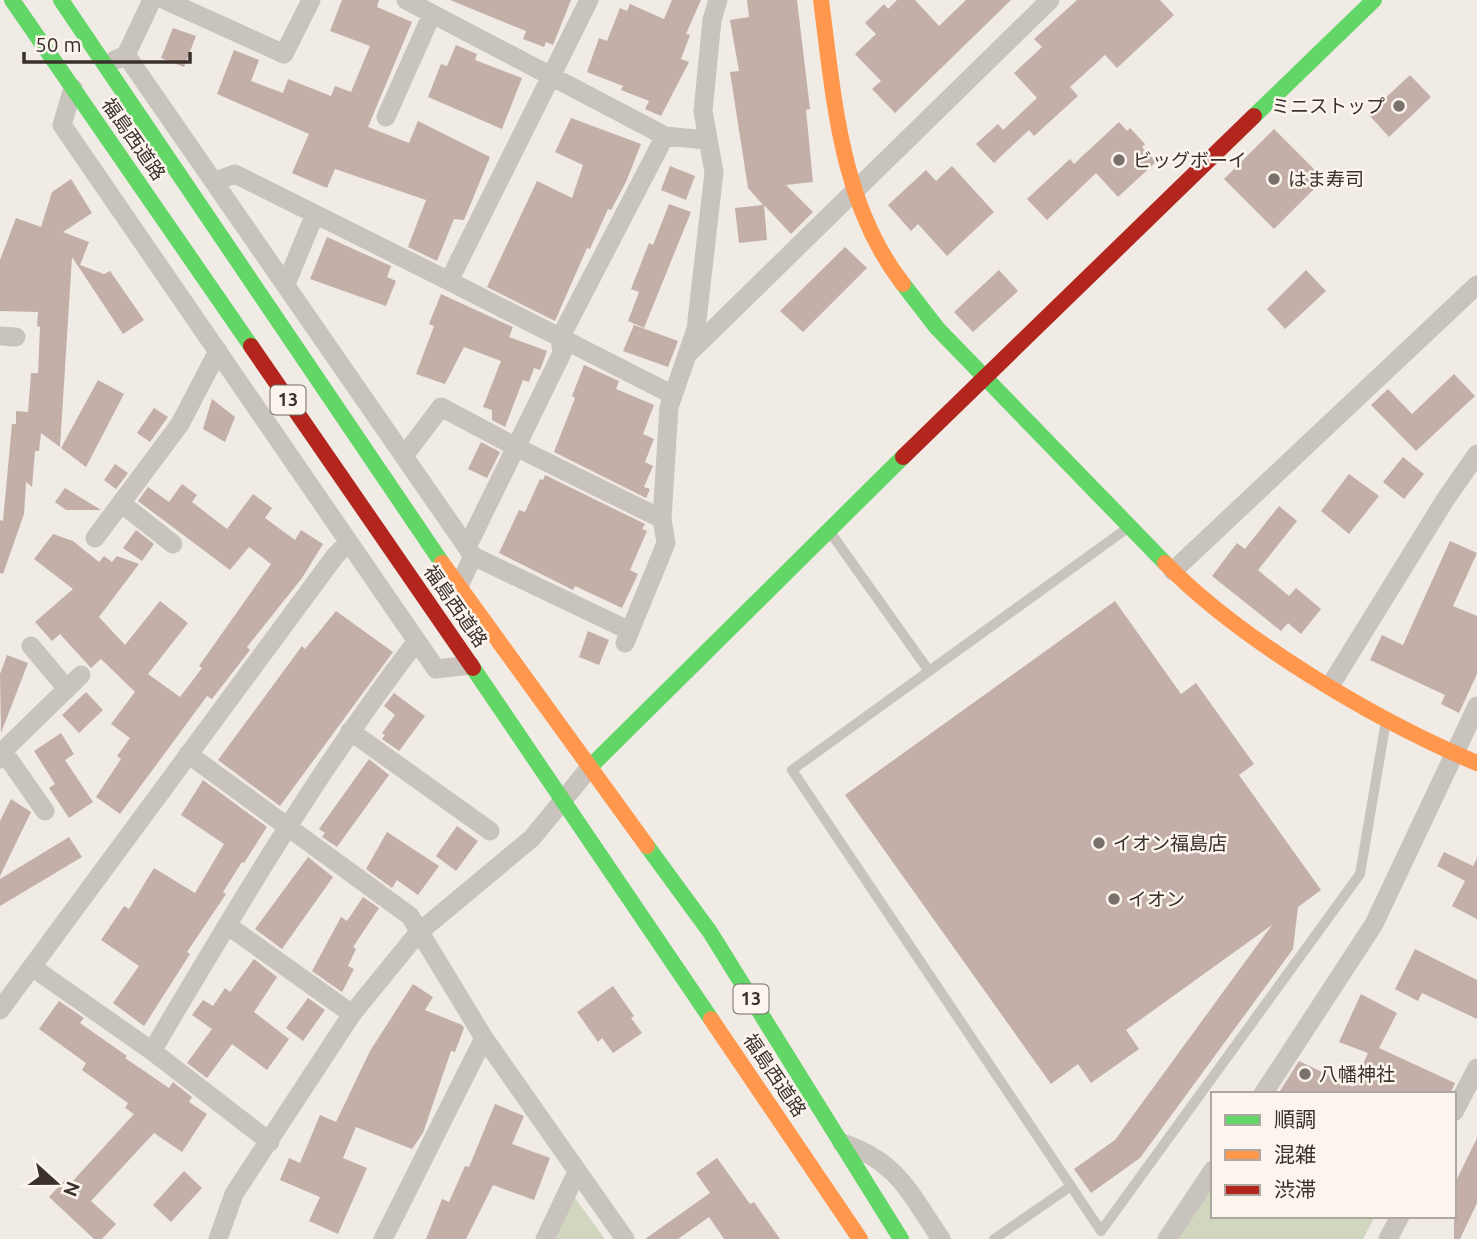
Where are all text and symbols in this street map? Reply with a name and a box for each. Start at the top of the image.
scale bar [24,21,191,65]
text: 50 m [35,32,82,56]
street label: 福島西道路 [98,94,170,184]
place label: ミニストップ [1271,95,1385,117]
marker: ミニストップ [1391,98,1407,114]
place label: ビッグボーイ [1133,149,1247,171]
marker: ビッグボーイ [1111,152,1127,168]
place label: はま寿司 [1288,168,1364,190]
marker: はま寿司 [1266,171,1282,187]
road number: 13 [270,386,306,414]
street label: 福島西道路 [420,561,492,651]
place label: イオン福島店 [1113,832,1227,854]
marker: イオン福島店 [1091,835,1107,851]
place label: イオン [1128,888,1185,910]
marker: イオン [1106,891,1122,907]
road number: 13 [734,984,768,1014]
street label: 福島西道路 [739,1029,811,1121]
place label: 八幡神社 [1319,1063,1395,1085]
marker: 八幡神社 [1297,1066,1313,1082]
legend [1211,1092,1456,1218]
text: 順調 [1274,1107,1316,1131]
text: 混雑 [1274,1142,1316,1166]
north arrow [21,1148,91,1218]
text: 渋滞 [1274,1177,1316,1201]
text: N [59,1179,85,1200]

